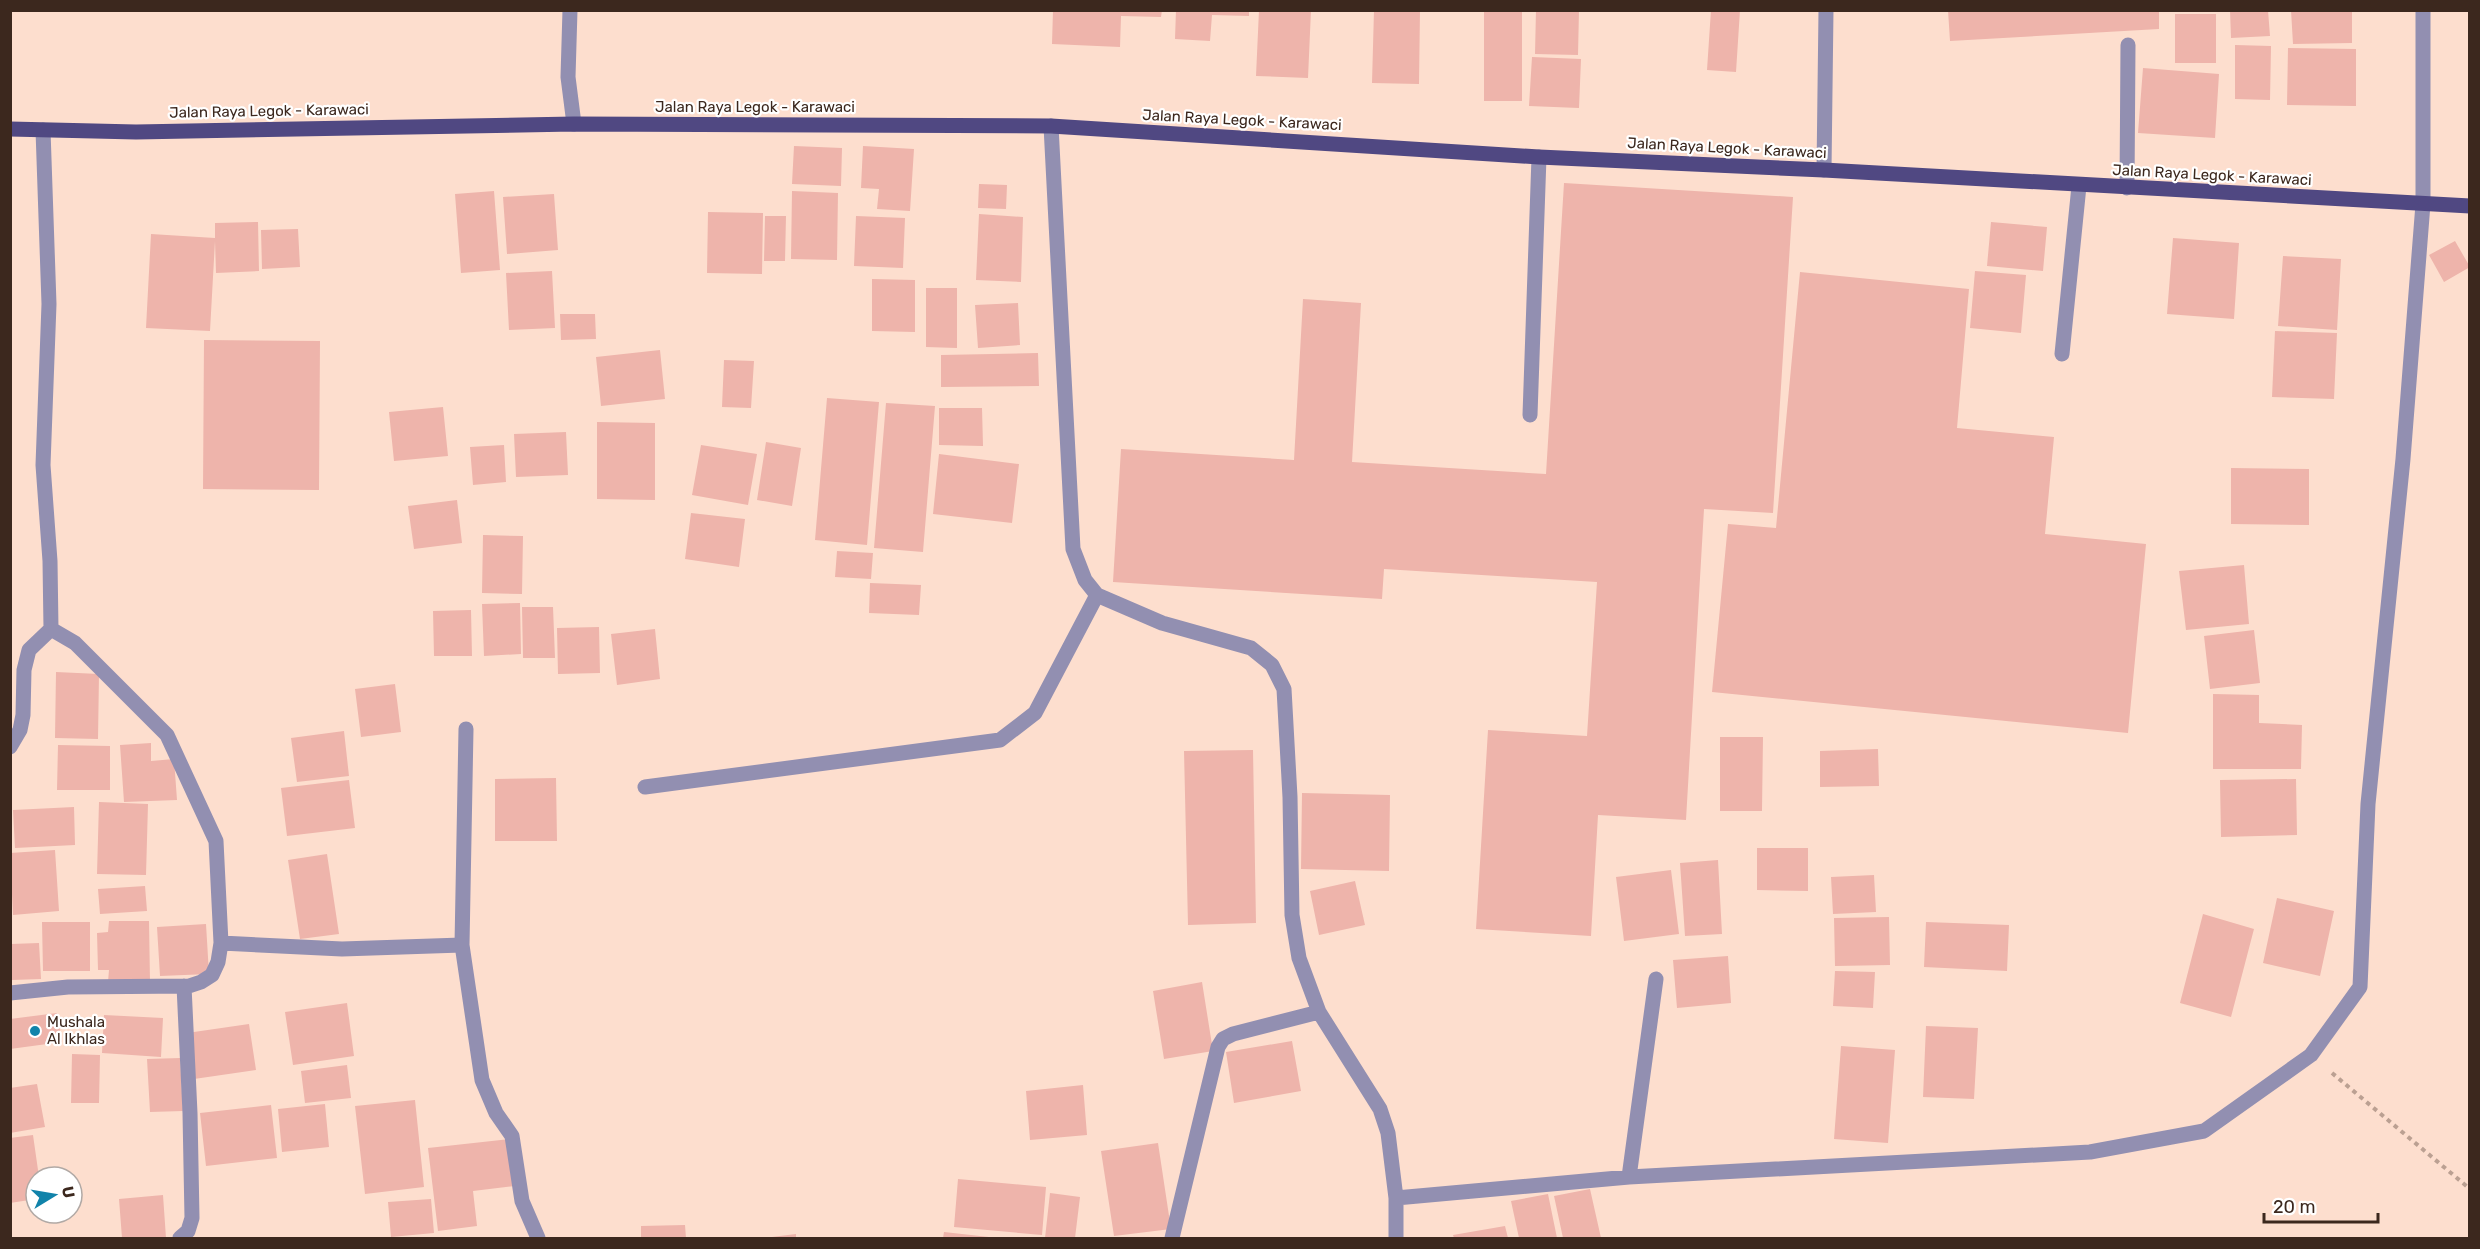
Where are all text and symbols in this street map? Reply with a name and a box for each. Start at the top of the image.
street label: Jalan Raya Legok - Karawaci [655,98,855,116]
street label: Jalan Raya Legok - Karawaci [169,100,369,122]
street label: Jalan Raya Legok - Karawaci [1142,106,1342,134]
street label: Jalan Raya Legok - Karawaci [1627,134,1827,162]
street label: Jalan Raya Legok - Karawaci [2112,161,2312,189]
place label: Mushala Al Ikhlas [47,1013,105,1048]
marker: Mushala Al Ikhlas [28,1024,42,1038]
north arrow [24,1165,84,1225]
text: U [58,1185,79,1200]
scale bar [2264,1186,2378,1224]
text: 20 m [2273,1196,2315,1218]

